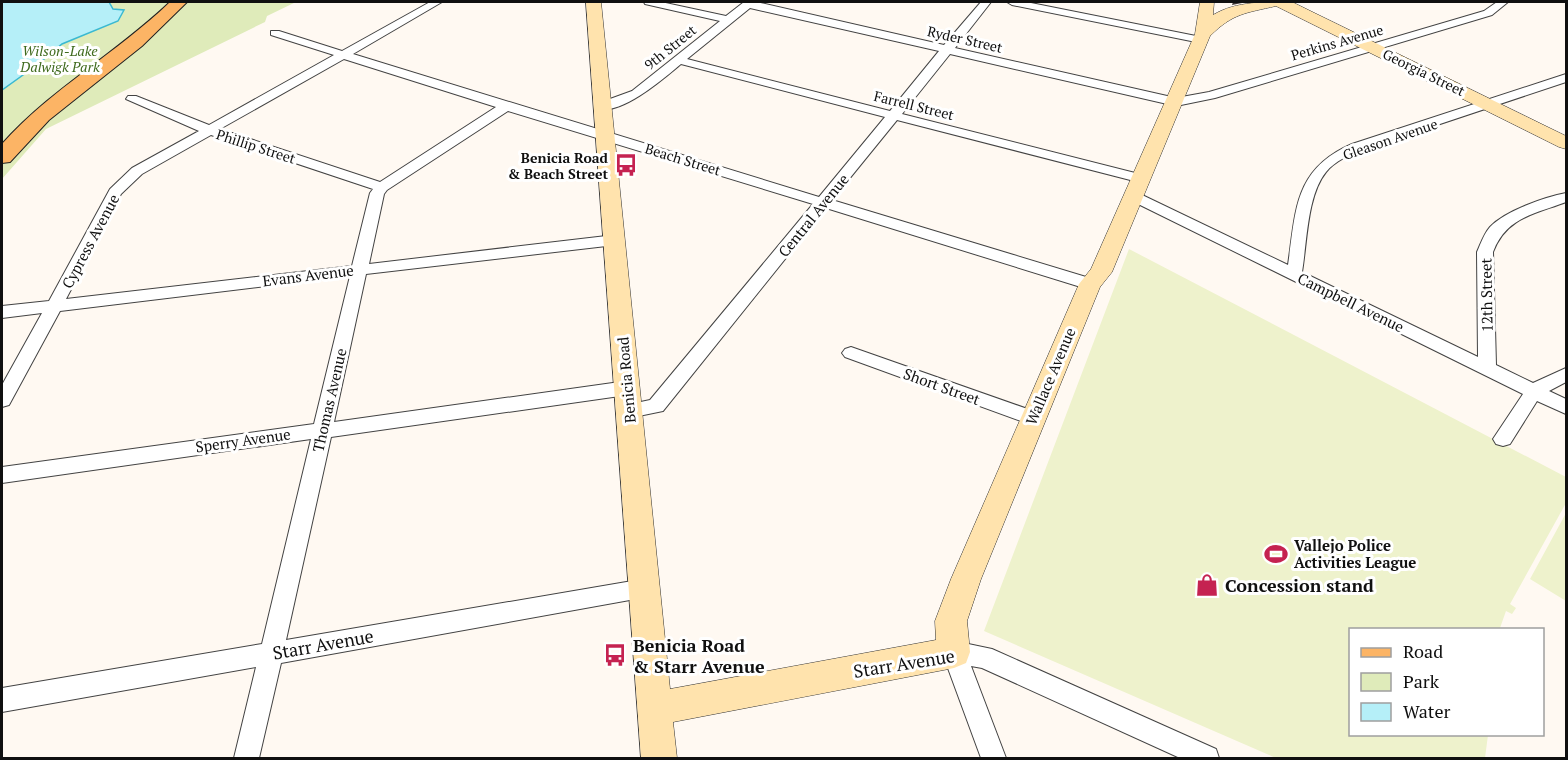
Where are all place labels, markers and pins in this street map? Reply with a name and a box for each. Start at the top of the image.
place label: Benicia Road & Beach Street [508,148,609,183]
bus stop icon: Benicia Road & Beach Street [613,152,639,178]
place label: Vallejo Police Activities League [1294,535,1416,572]
sports icon: Vallejo Police Activities League [1263,541,1289,567]
shop icon: Concession stand [1194,572,1220,598]
place label: Concession stand [1225,573,1374,597]
place label: Benicia Road & Starr Avenue [633,633,765,678]
bus stop icon: Benicia Road & Starr Avenue [602,642,628,668]

